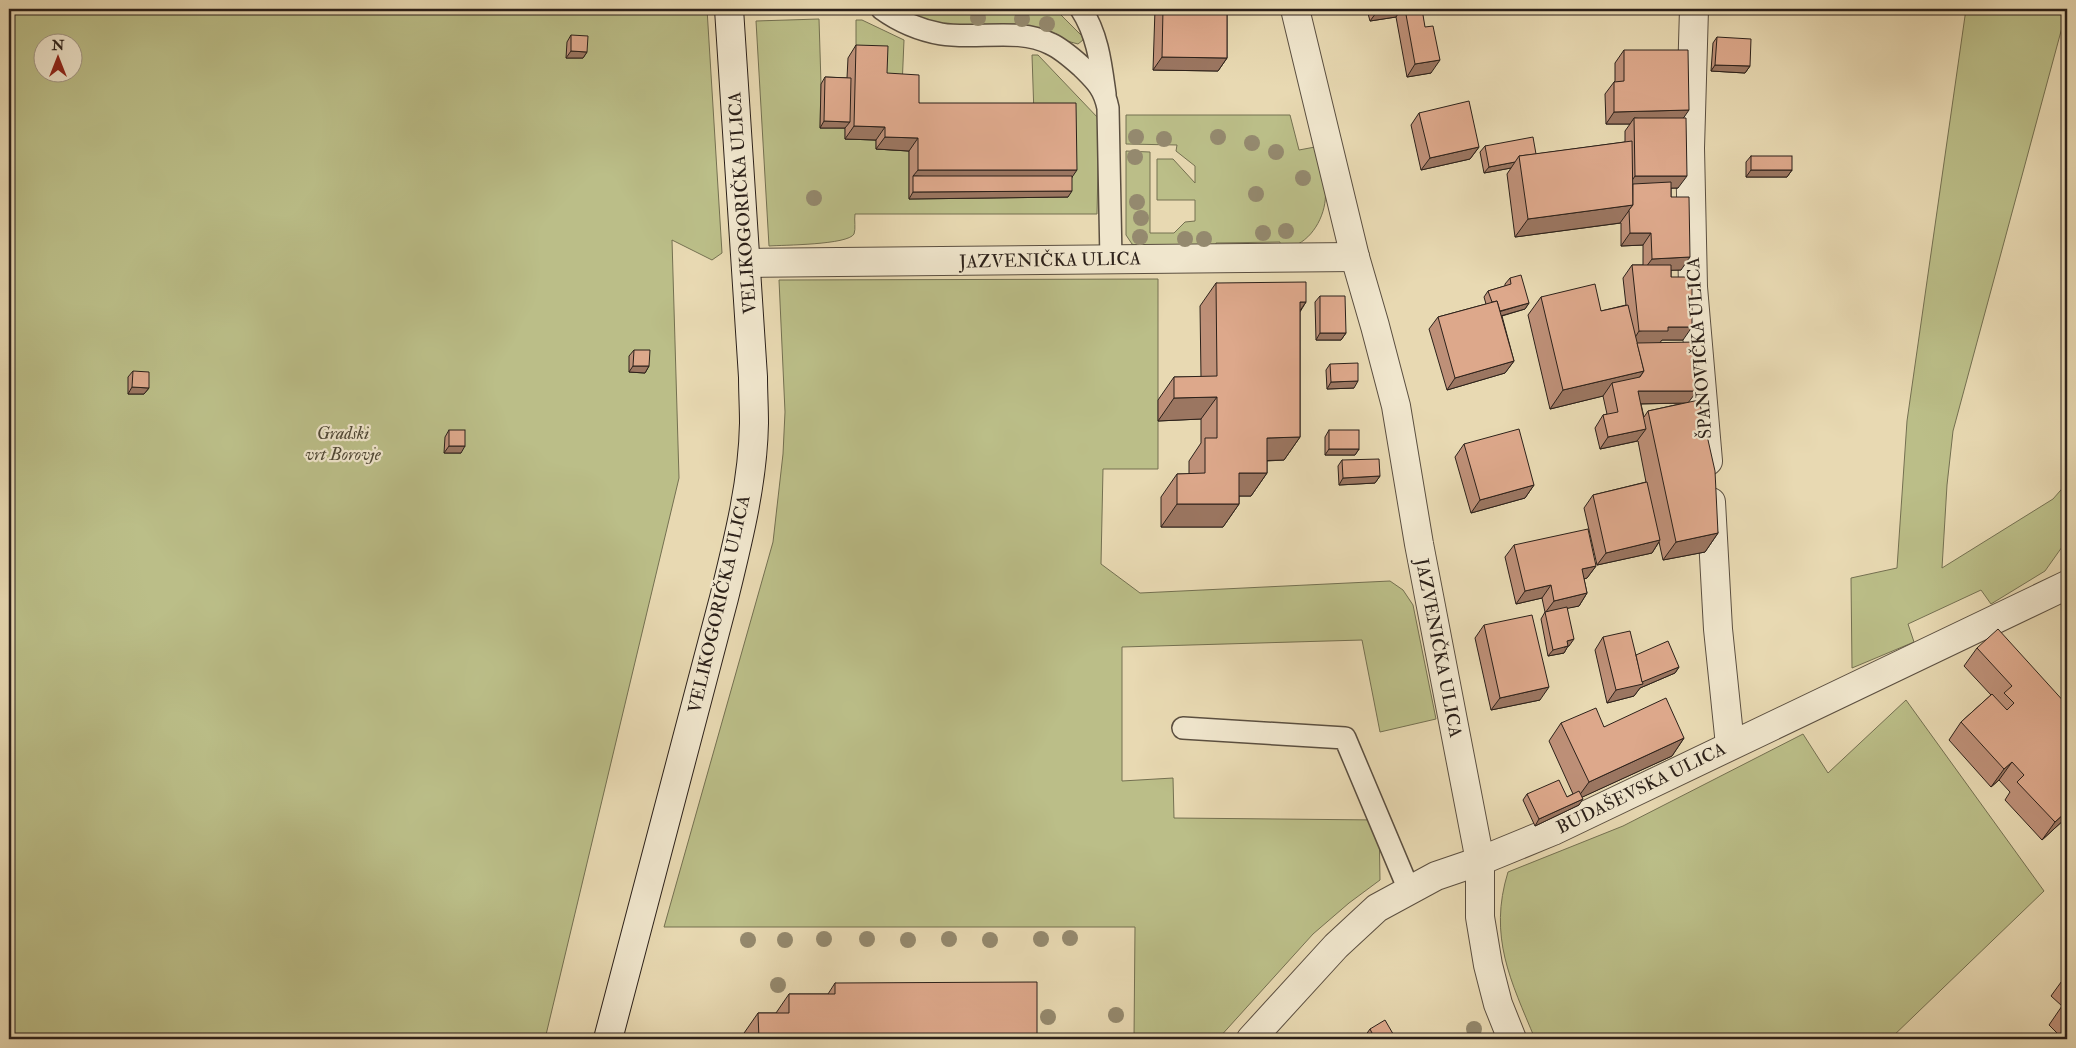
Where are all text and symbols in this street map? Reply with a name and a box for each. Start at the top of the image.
north arrow [32,32,82,82]
text: N [51,37,65,54]
street label: VELIKOGORIČKA ULICA [723,90,762,315]
street label: JAZVENIČKA ULICA [958,247,1142,274]
street label: ŠPANOVIČKA ULICA [1681,256,1717,440]
park label: Gradski vrt Borovje [305,422,382,466]
street label: VELIKOGORIČKA ULICA [683,492,756,715]
street label: JAZVENIČKA ULICA [1410,556,1467,740]
street label: BUDAŠEVSKA ULICA [1552,736,1730,840]

